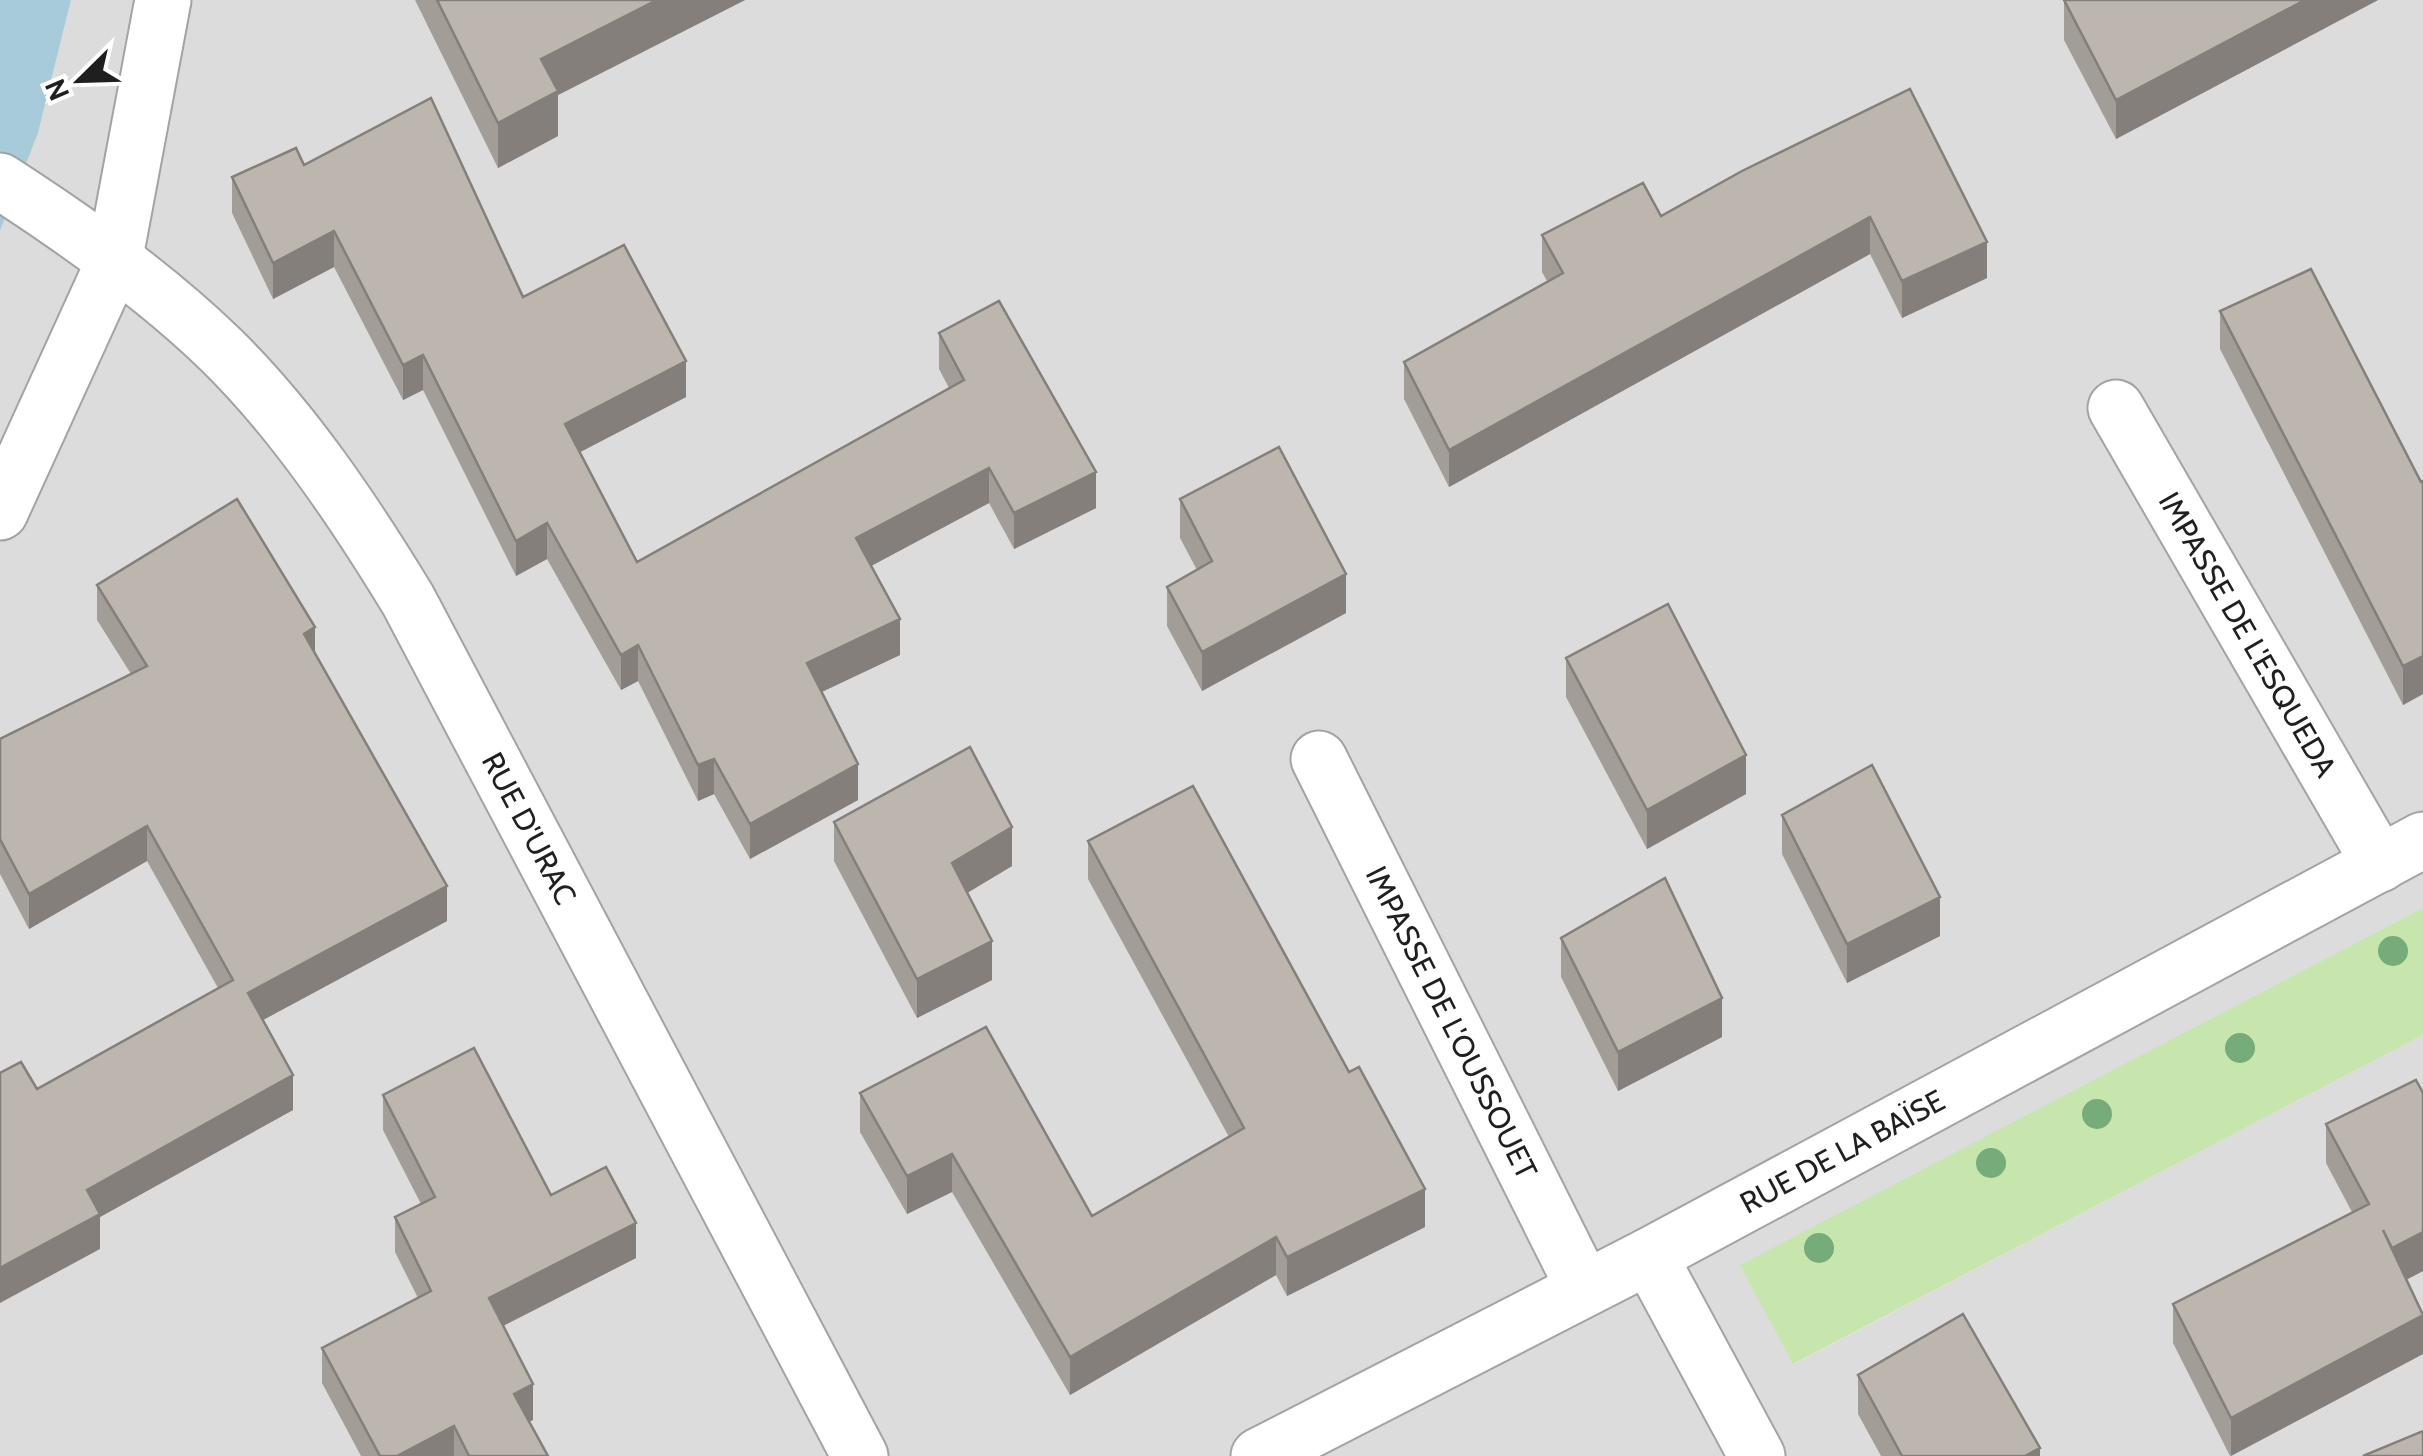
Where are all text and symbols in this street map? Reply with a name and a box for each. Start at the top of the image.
north arrow [30,30,130,130]
text: N [37,74,77,106]
street label: IMPASSE DE L'ESQUEDA [2151,485,2345,784]
street label: RUE D'URAC [474,746,584,911]
street label: IMPASSE DE L'OUSSOUET [1358,860,1545,1185]
street label: RUE DE LA BAÏSE [1734,1082,1951,1222]

